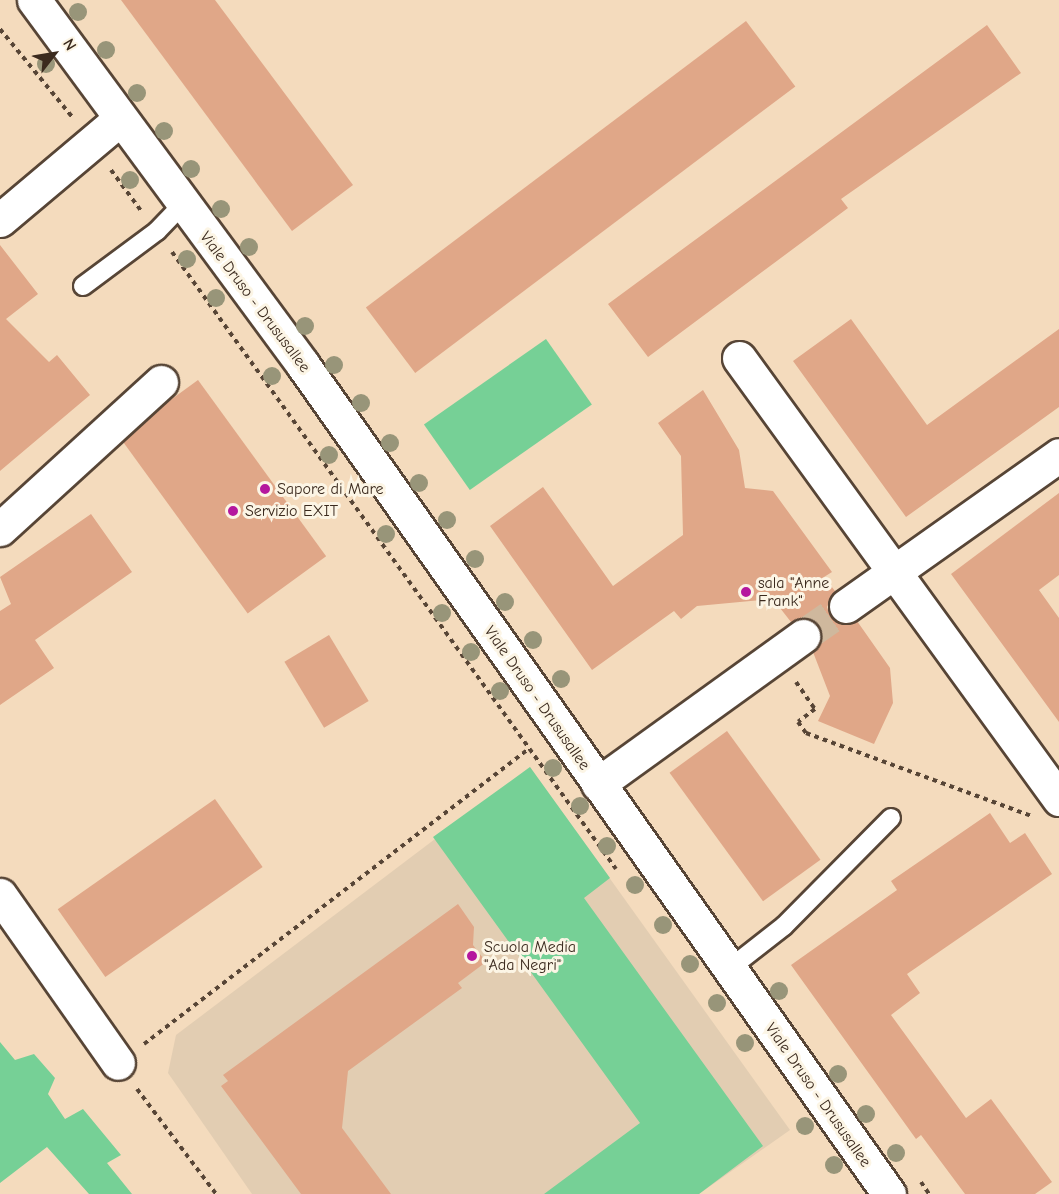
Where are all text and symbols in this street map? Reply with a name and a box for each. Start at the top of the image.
north arrow [24,24,84,84]
text: N [59,36,80,54]
street label: Viale Druso - Drususallee [196,228,314,376]
place label: Sapore di Mare [277,479,384,499]
marker: Sapore di Mare [258,482,272,496]
place label: Servizio EXIT [245,501,338,521]
marker: Servizio EXIT [226,504,240,518]
place label: sala "Anne Frank" [758,573,829,611]
marker: sala "Anne Frank" [739,585,753,599]
street label: Viale Druso - Drususallee [480,622,594,774]
place label: Scuola Media "Ada Negri" [484,937,576,975]
marker: Scuola Media "Ada Negri" [465,949,479,963]
street label: Viale Druso - Drususallee [761,1019,875,1171]

